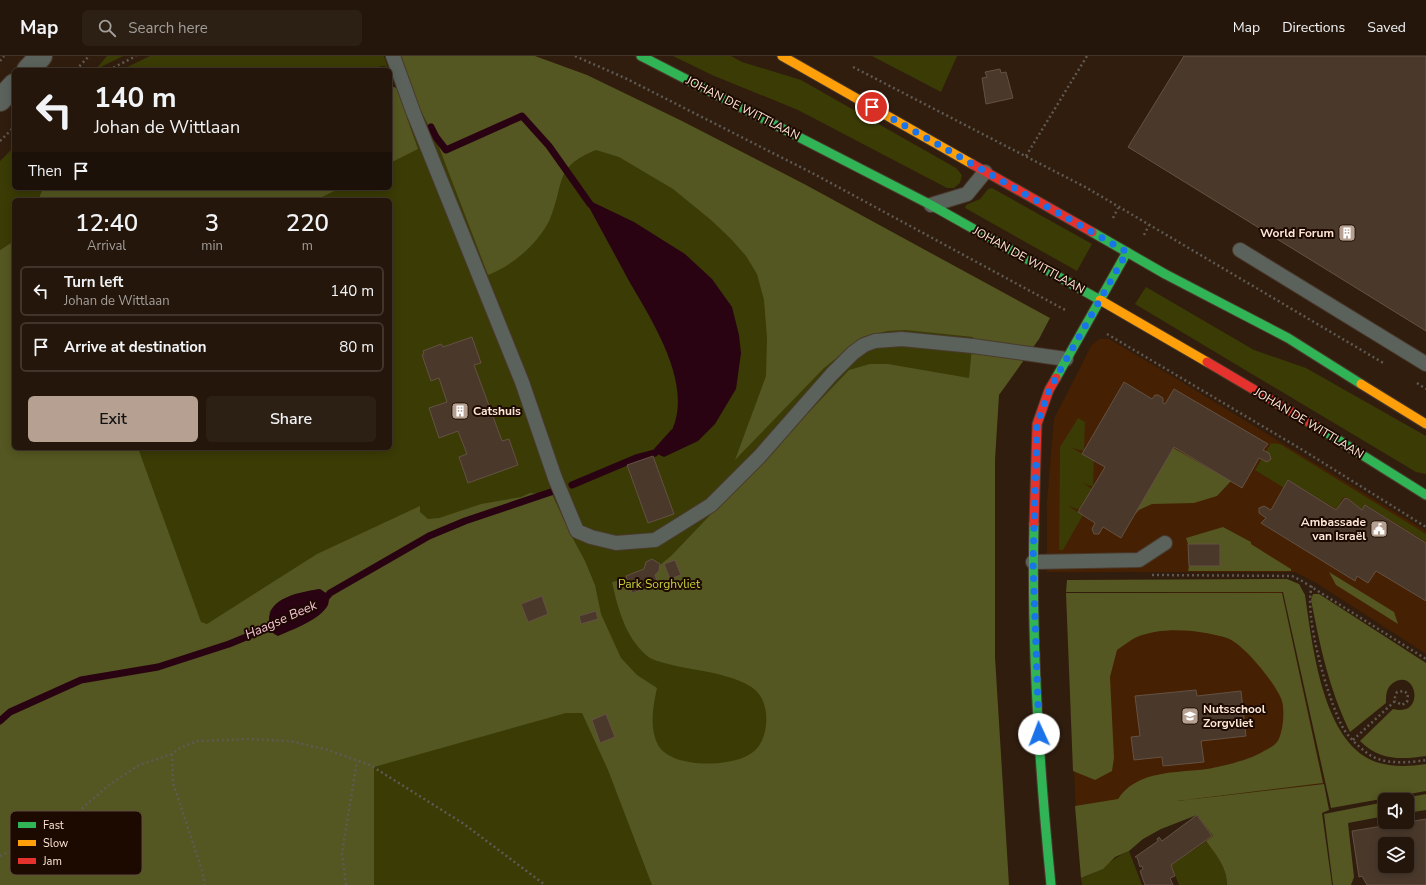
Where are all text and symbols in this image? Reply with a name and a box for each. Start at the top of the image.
search box [82,10,362,46]
text: Map [20,15,58,41]
icon: search [96,17,118,39]
text: Search here [128,18,208,38]
text: Map [1233,18,1260,37]
text: Directions [1282,18,1345,37]
text: Saved [1367,18,1406,37]
street label: JOHAN DE WITTLAAN [683,72,803,144]
text: 140 m [94,79,177,117]
icon: left [28,84,80,136]
pin [855,90,889,124]
icon: arrive [861,96,883,118]
text: Johan de Wittlaan [94,115,240,139]
icon: arrive [70,160,92,182]
text: Then [28,161,62,181]
text: 12:40 [75,207,138,239]
text: 3 [205,207,219,239]
text: 220 [286,207,329,239]
street label: JOHAN DE WITTLAAN [969,222,1088,297]
building icon: World Forum [1337,223,1357,243]
place label: World Forum [1260,225,1334,241]
text: Arrival [87,237,126,255]
text: min [201,237,223,255]
text: m [302,237,313,255]
text: Turn left [64,272,123,292]
icon: left [30,280,52,302]
text: 140 m [330,281,374,301]
text: Johan de Wittlaan [64,292,170,310]
icon: arrive [30,336,52,358]
text: Arrive at destination [64,337,207,357]
text: 80 m [339,337,374,357]
street label: JOHAN DE WITTLAAN [1250,383,1367,462]
button: Exit [28,396,198,442]
button: Share [206,396,376,442]
building icon: Catshuis [450,401,470,421]
place label: Catshuis [473,403,521,419]
place label: Ambassade van Israël [1301,514,1366,544]
public building icon: Ambassade van Israël [1369,519,1389,539]
park label: Park Sorghvliet [618,576,701,592]
water label: Haagse Beek [242,596,320,644]
place label: Nutsschool Zorgvliet [1203,701,1266,731]
school or university icon: Nutsschool Zorgvliet [1180,706,1200,726]
position arrow [1018,713,1060,755]
map controls [1378,793,1414,873]
button: sound [1378,793,1414,829]
legend [10,811,142,875]
text: Fast [43,818,64,833]
text: Slow [43,836,68,851]
button: layers [1378,837,1414,873]
text: Jam [42,854,62,869]

